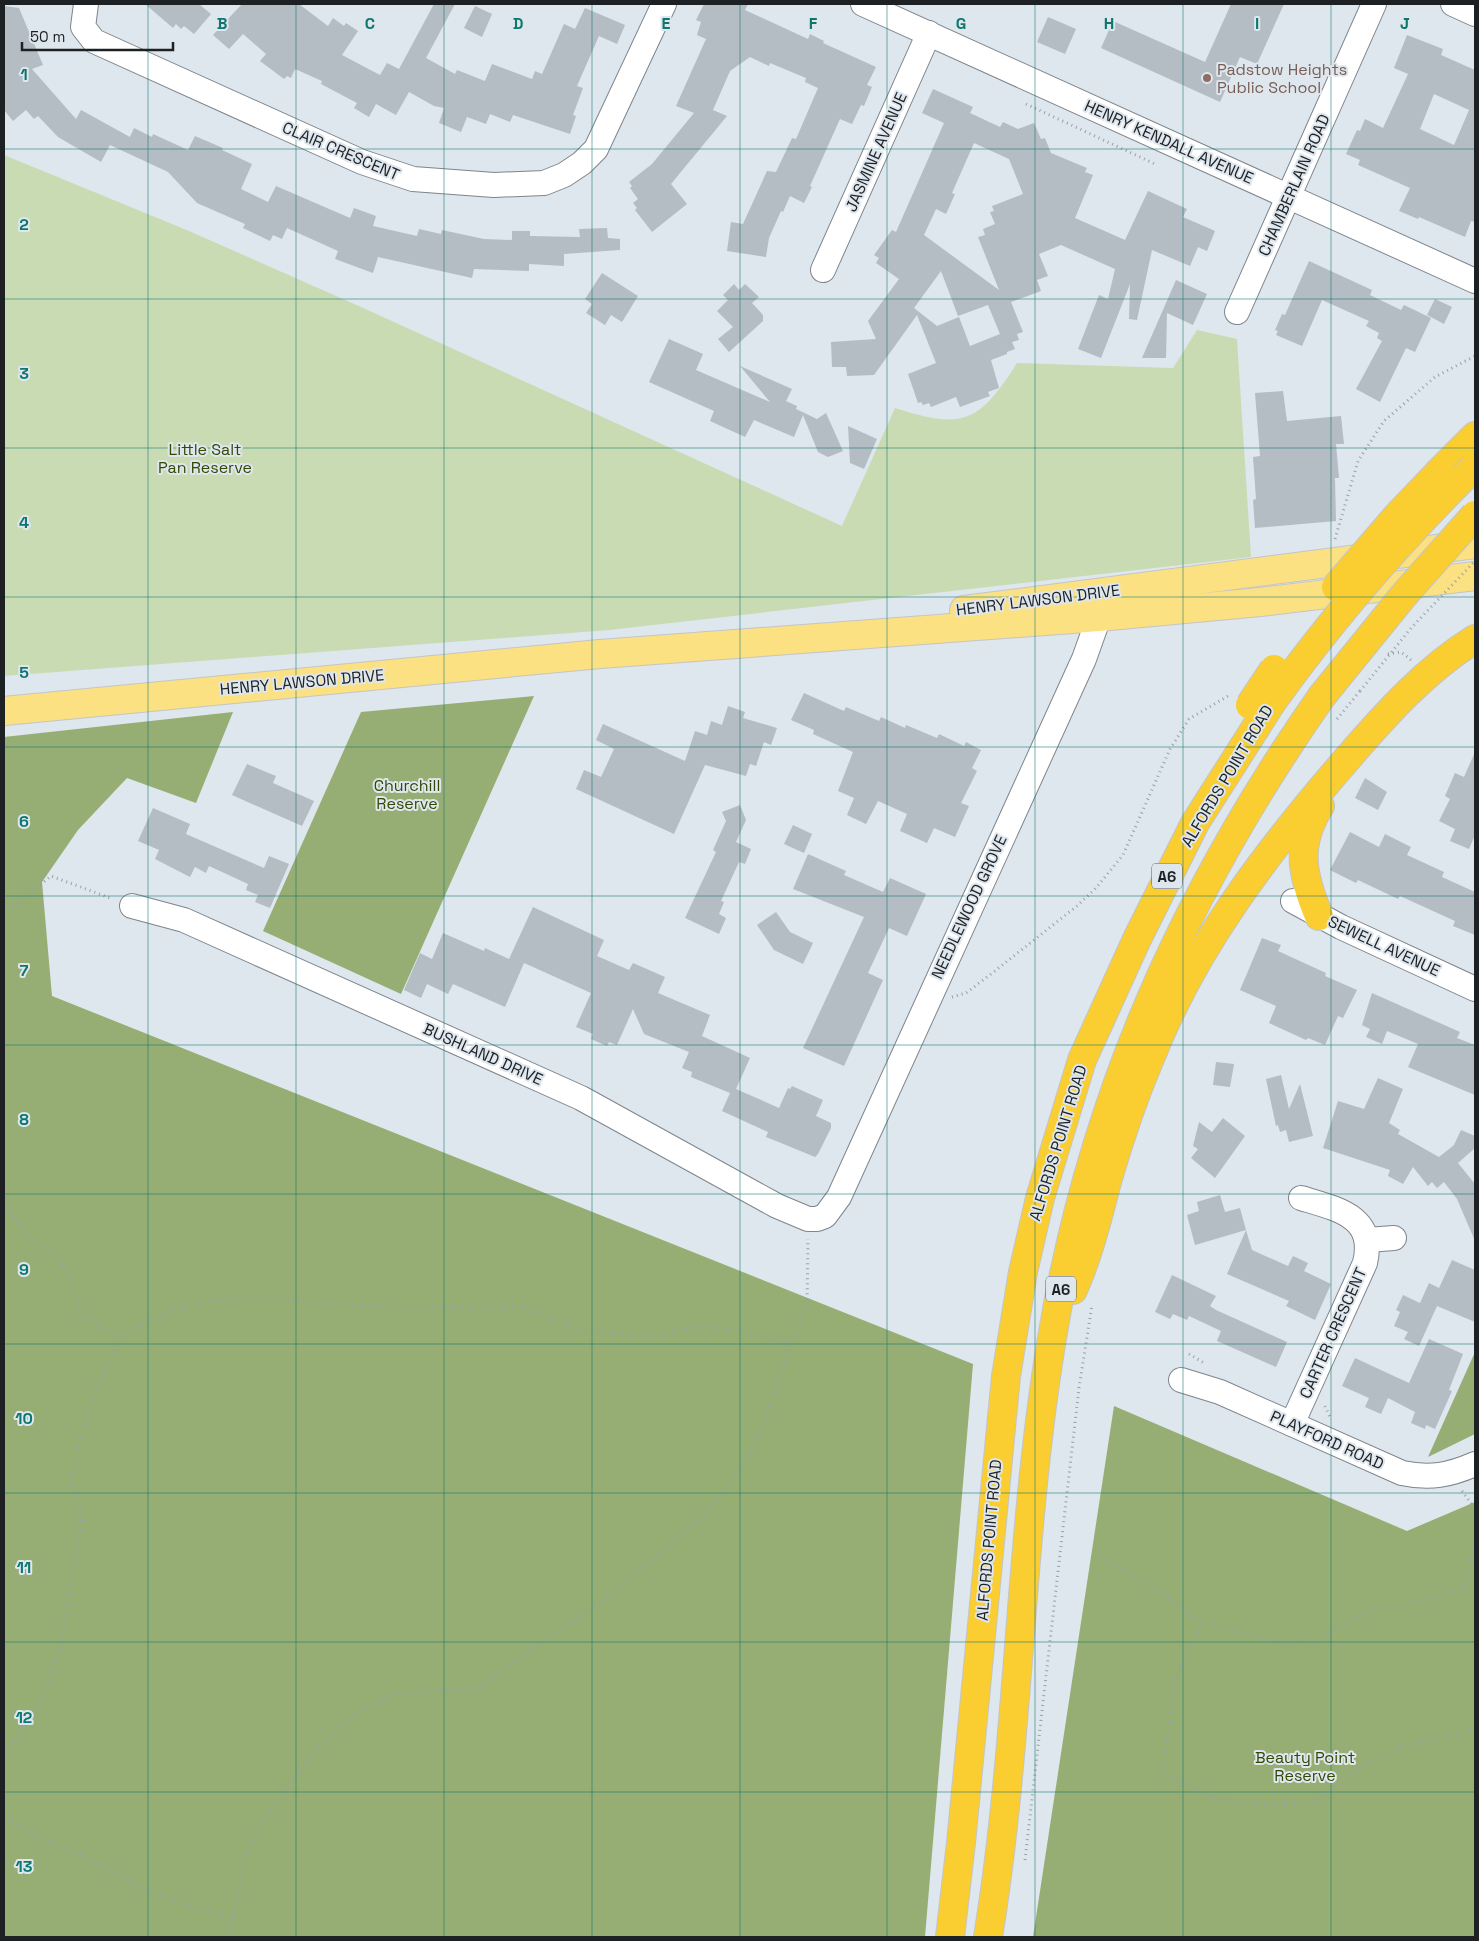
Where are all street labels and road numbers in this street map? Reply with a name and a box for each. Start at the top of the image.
street label: JASMINE AVENUE [840,89,912,215]
street label: HENRY KENDALL AVENUE [1081,95,1257,189]
street label: CHAMBERLAIN ROAD [1253,111,1335,259]
street label: CLAIR CRESCENT [279,117,403,185]
street label: HENRY LAWSON DRIVE [955,580,1121,620]
street label: HENRY LAWSON DRIVE [219,664,385,700]
street label: ALFORDS POINT ROAD [1176,701,1278,851]
street label: NEEDLEWOOD GROVE [926,832,1012,982]
road number: A6 [1152,864,1182,888]
street label: SEWELL AVENUE [1325,911,1443,981]
street label: BUSHLAND DRIVE [420,1018,546,1090]
street label: ALFORDS POINT ROAD [1024,1062,1092,1224]
street label: CARTER CRESCENT [1295,1264,1371,1402]
road number: A6 [1046,1276,1076,1302]
street label: PLAYFORD ROAD [1267,1406,1387,1474]
street label: ALFORDS POINT ROAD [971,1458,1007,1622]

